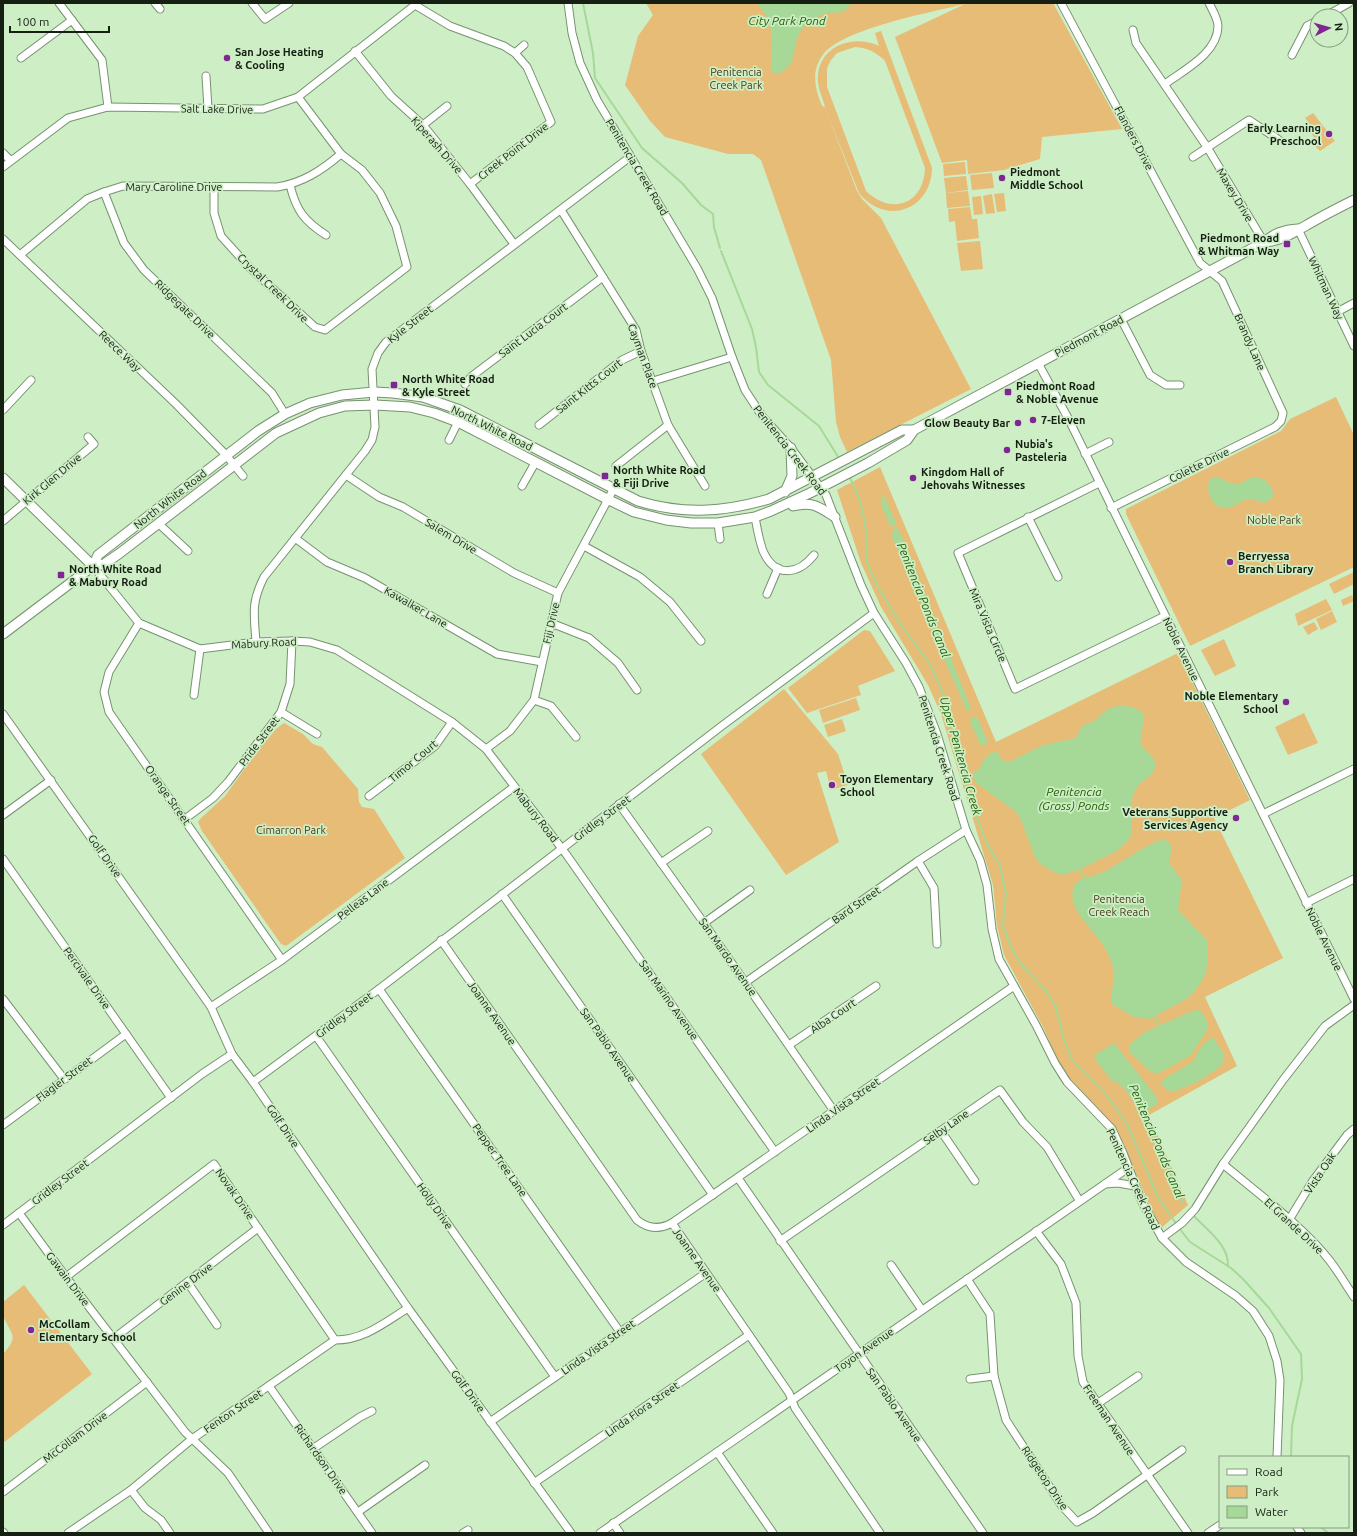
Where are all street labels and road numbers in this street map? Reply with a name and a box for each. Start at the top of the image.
street label: Salt Lake Drive [181,102,253,116]
street label: Flanders Drive [1112,104,1156,172]
street label: Kiperash Drive [409,114,465,176]
street label: Penitencia Creek Road [603,117,671,217]
street label: Creek Point Drive [475,120,551,182]
street label: Maxey Drive [1214,166,1256,224]
street label: Mary Caroline Drive [126,181,222,193]
street label: Crystal Creek Drive [235,251,311,325]
street label: Whitman Way [1306,255,1346,322]
street label: Ridgegate Drive [152,277,218,341]
street label: Saint Lucia Court [496,300,570,360]
street label: Kyle Street [385,302,436,345]
street label: Brandy Lane [1232,312,1268,372]
street label: Piedmont Road [1053,313,1125,359]
street label: Cayman Place [626,322,660,390]
street label: Reece Way [97,328,144,374]
street label: Saint Kitts Court [554,356,625,416]
street label: North White Road [449,403,535,453]
street label: Penitencia Creek Road [751,403,829,497]
street label: Colette Drive [1167,445,1231,485]
street label: Kirk Glen Drive [20,451,84,507]
street label: North White Road [131,467,209,531]
street label: Salem Drive [423,516,479,556]
street label: Kawalker Lane [382,584,450,630]
street label: Mira Vista Circle [967,586,1009,664]
street label: Fiji Drive [540,601,562,645]
street label: Noble Avenue [1160,615,1202,683]
street label: Mabury Road [231,635,297,651]
street label: Penitencia Creek Road [916,694,962,802]
street label: Pride Street [236,713,282,768]
street label: Timor Court [386,737,440,785]
street label: Orange Street [143,763,193,828]
street label: Mabury Road [511,785,561,845]
street label: Gridley Street [571,792,633,843]
street label: Golf Drive [86,832,124,880]
street label: Pelleas Lane [335,876,391,922]
street label: Bard Street [829,884,883,926]
street label: Noble Avenue [1303,905,1345,973]
street label: San Mardo Avenue [697,916,759,998]
street label: Percivale Drive [61,945,113,1011]
street label: San Marino Avenue [637,958,701,1042]
street label: Joanne Avenue [465,979,519,1047]
street label: Gridley Street [313,989,375,1040]
street label: Alba Court [808,996,859,1036]
street label: San Pablo Avenue [578,1006,638,1084]
street label: Flagler Street [34,1054,95,1104]
street label: Linda Vista Street [804,1075,883,1135]
street label: Golf Drive [264,1102,302,1150]
street label: Selby Lane [921,1107,971,1147]
street label: Pepper Tree Lane [470,1121,530,1199]
street label: Penitencia Creek Road [1104,1126,1162,1232]
street label: Vista Oak [1302,1150,1338,1196]
street label: Gridley Street [29,1156,91,1207]
street label: Novak Drive [213,1166,257,1222]
street label: Holly Drive [415,1181,455,1231]
street label: El Grande Drive [1262,1196,1326,1256]
street label: Joanne Avenue [670,1226,724,1294]
street label: Gawain Drive [44,1250,92,1308]
street label: Genine Drive [157,1260,215,1308]
street label: Linda Vista Street [559,1317,638,1377]
street label: Toyon Avenue [832,1325,896,1375]
street label: San Pablo Avenue [864,1366,924,1444]
street label: Golf Drive [449,1368,487,1414]
street label: Linda Flora Street [603,1379,682,1439]
street label: Freeman Avenue [1081,1382,1137,1458]
street label: Fenton Street [201,1387,265,1435]
street label: McCollam Drive [41,1409,109,1465]
street label: Richardson Drive [292,1421,350,1497]
street label: Ridgetop Drive [1019,1444,1071,1512]

